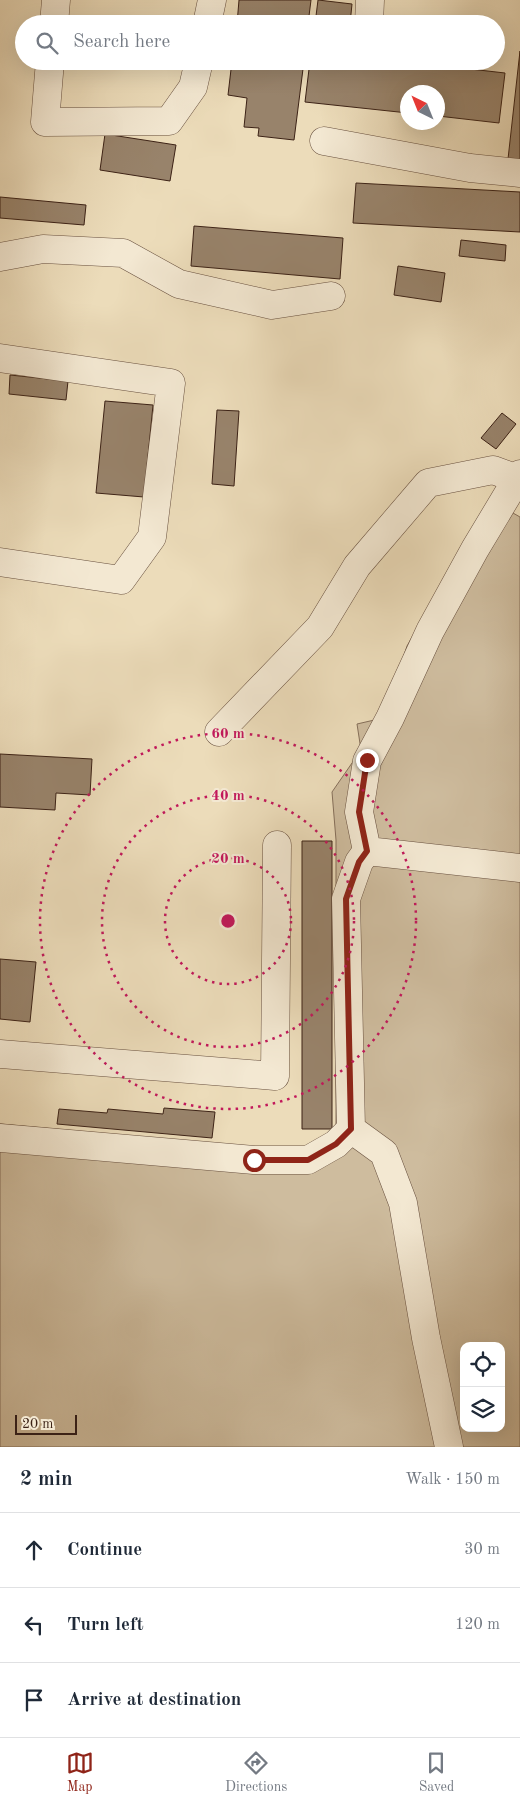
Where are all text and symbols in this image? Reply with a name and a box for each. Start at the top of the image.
search box [15,15,505,70]
icon: search [33,29,61,57]
text: Search here [73,33,170,52]
north arrow [400,85,445,130]
text: 60 m [211,727,245,742]
route end [356,749,379,772]
text: 40 m [211,789,245,804]
text: 20 m [211,852,245,867]
centre of rings [219,912,237,930]
route start [243,1149,266,1172]
map controls [460,1342,505,1432]
button: locate [460,1342,505,1387]
button: layers [460,1387,505,1432]
scale bar [15,1412,78,1435]
text: 20 m [22,1417,53,1431]
text: 2 min [20,1469,73,1490]
text: Walk · 150 m [405,1472,500,1488]
icon: ahead [20,1536,48,1564]
text: Continue [67,1541,142,1560]
text: 30 m [464,1542,500,1558]
icon: left [20,1611,48,1639]
text: Turn left [67,1616,144,1635]
text: 120 m [455,1617,500,1633]
icon: arrive [20,1686,48,1714]
text: Arrive at destination [67,1691,241,1710]
tab: Map [66,1749,94,1796]
tab: Directions [225,1749,287,1796]
tab: Saved [419,1749,454,1796]

